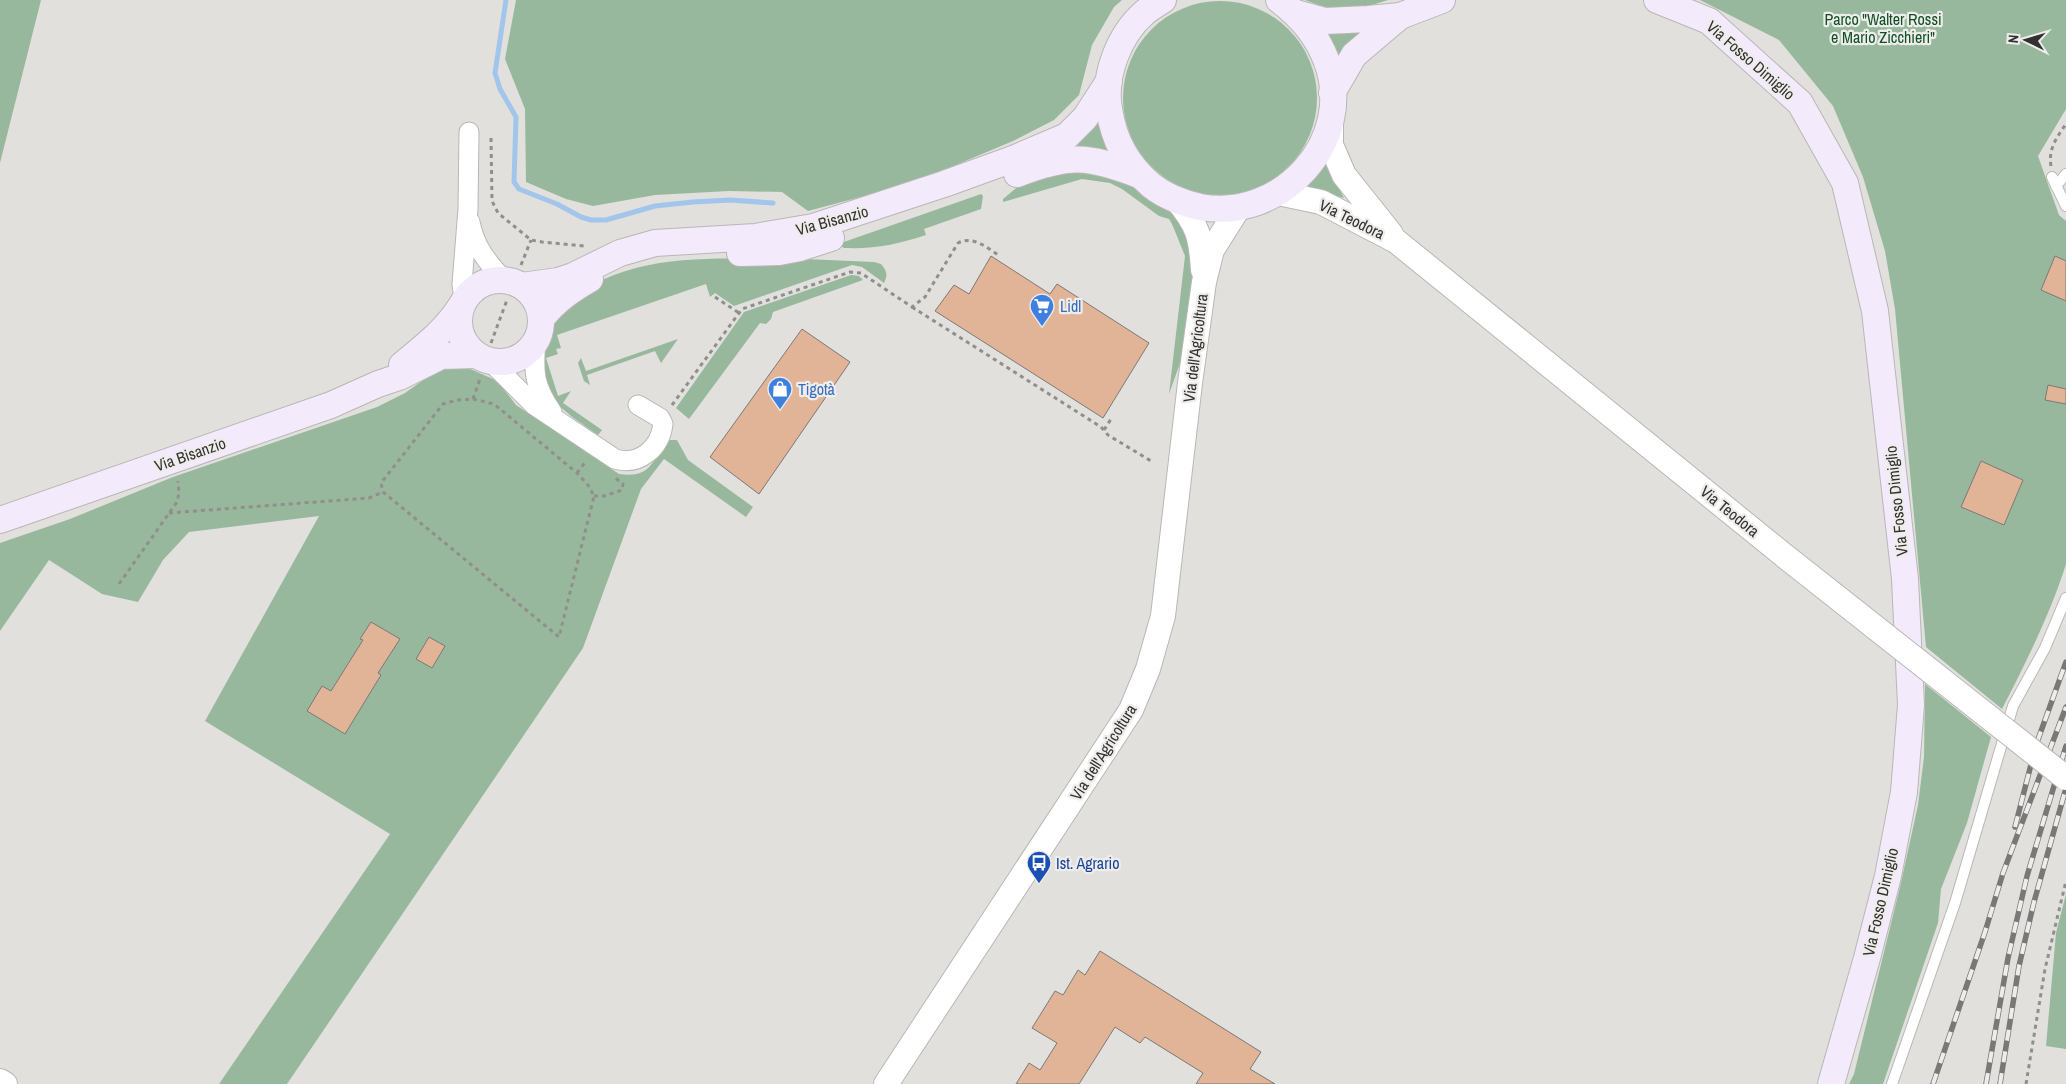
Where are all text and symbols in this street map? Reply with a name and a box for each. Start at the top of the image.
park label: Parco "Walter Rossi e Mario Zicchieri" [1824,8,1942,48]
street label: Via Fosso Dimiglio [1702,15,1800,105]
north arrow [2001,15,2051,65]
text: N [2004,34,2022,44]
street label: Via Teodora [1316,194,1389,245]
street label: Via Bisanzio [793,200,871,240]
street label: Via dell'Agricoltura [1177,292,1213,404]
supermarket icon: Lidl [1029,293,1055,327]
place label: Lidl [1060,295,1081,317]
shop icon: Tigotà [767,376,793,410]
place label: Tigotà [798,378,836,400]
street label: Via Bisanzio [151,432,229,476]
street label: Via Fosso Dimiglio [1879,445,1913,557]
street label: Via Teodora [1696,480,1765,542]
street label: Via dell'Agricoltura [1065,699,1142,804]
street label: Via Fosso Dimiglio [1857,846,1903,958]
bus stop icon: Ist. Agrario [1026,850,1052,884]
place label: Ist. Agrario [1056,852,1119,874]

